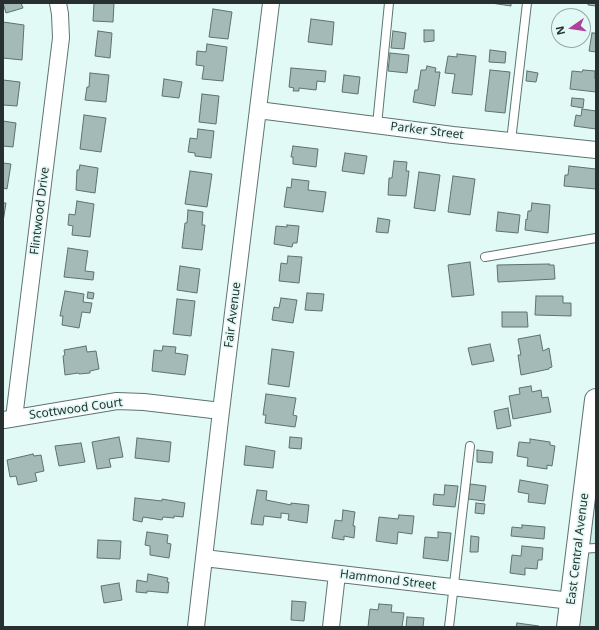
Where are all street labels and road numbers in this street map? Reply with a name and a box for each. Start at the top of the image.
street label: Parker Street [390,119,464,143]
street label: Flintwood Drive [27,166,53,256]
street label: Fair Avenue [222,281,244,349]
street label: Scottwood Court [28,395,124,423]
street label: East Central Avenue [564,492,592,606]
street label: Hammond Street [339,567,437,593]

